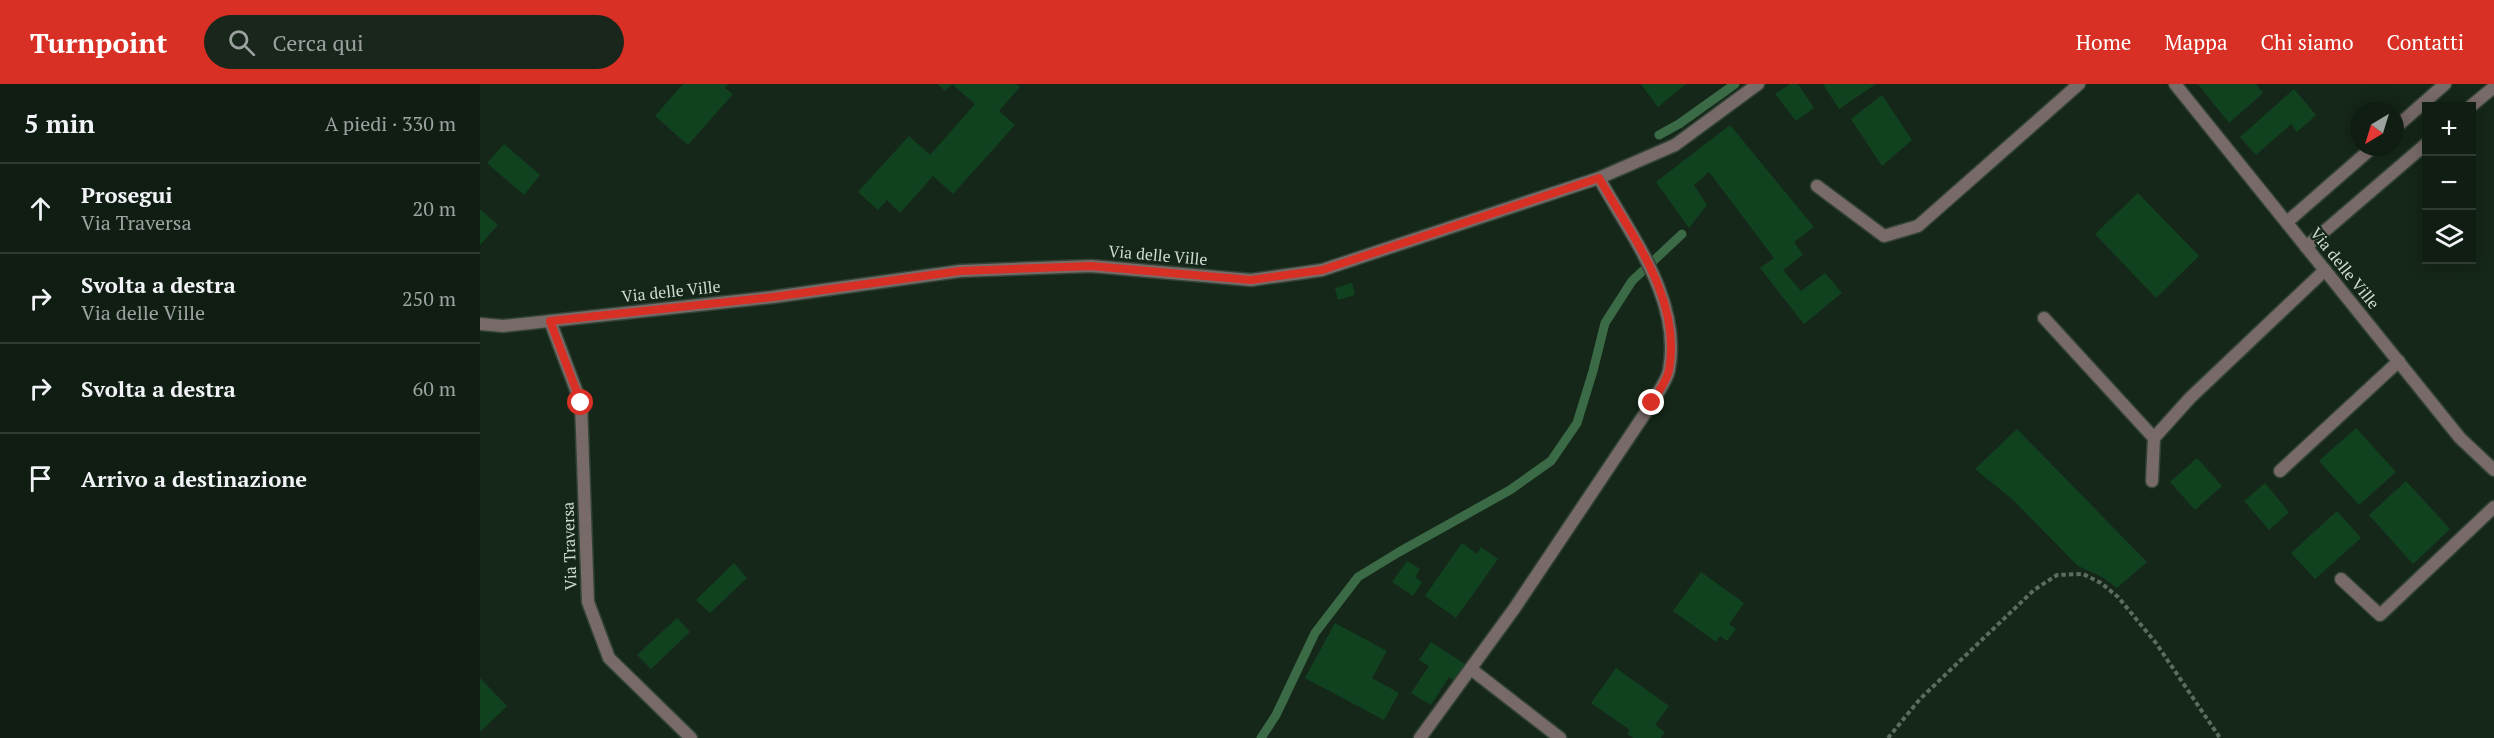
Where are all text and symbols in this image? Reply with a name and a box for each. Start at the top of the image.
search box [204,15,624,69]
text: Turnpoint [30,24,168,61]
icon: search [225,26,258,59]
text: Cerca qui [273,28,364,57]
text: Home [2076,28,2131,56]
text: Mappa [2164,28,2228,56]
text: Chi siamo [2261,28,2354,56]
text: Contatti [2387,28,2464,56]
north arrow [2350,102,2404,156]
map controls [2422,102,2476,264]
button: + [2422,102,2476,156]
text: 5 min [24,106,95,140]
text: A piedi · 330 m [325,110,456,137]
button: − [2422,156,2476,210]
text: Prosegui [81,180,173,209]
icon: ahead [24,192,57,225]
text: 20 m [413,195,456,222]
text: Via Traversa [81,209,192,236]
button: layers [2422,210,2476,264]
street label: Via delle Ville [2305,223,2385,313]
street label: Via delle Ville [1108,240,1208,270]
text: Svolta a destra [81,270,236,299]
street label: Via delle Ville [621,275,721,307]
icon: right [24,282,57,315]
text: 250 m [402,285,456,312]
text: Via delle Ville [81,299,205,326]
icon: right [24,372,57,405]
text: Svolta a destra [81,374,236,403]
text: 60 m [413,375,456,402]
route start [567,389,593,415]
route end [1638,389,1664,415]
icon: arrive [24,462,57,495]
text: Arrivo a destinazione [81,464,307,493]
street label: Via Traversa [556,501,582,591]

